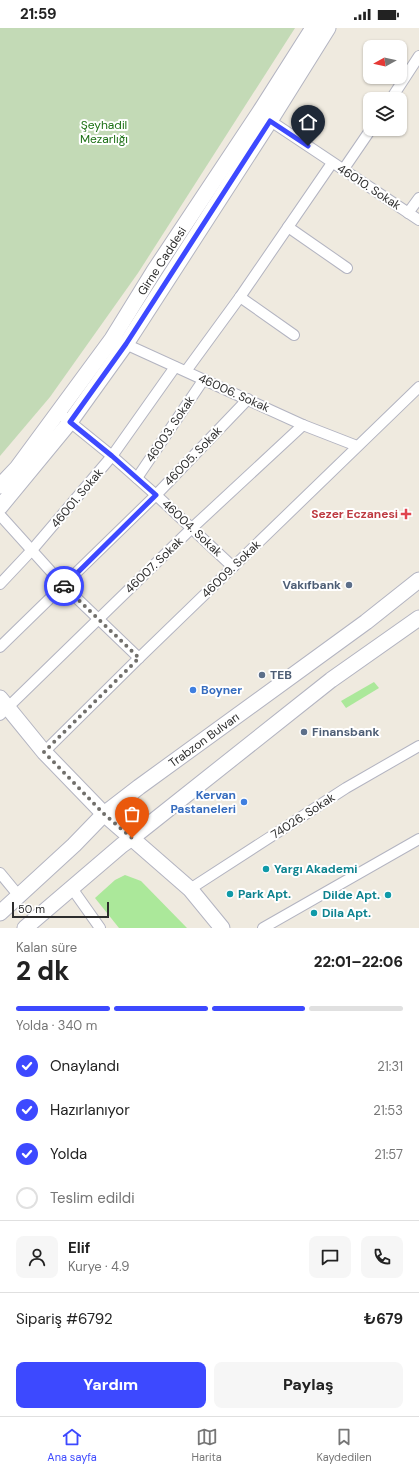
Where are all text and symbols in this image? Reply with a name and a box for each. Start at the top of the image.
text: 21:59 [20,4,56,24]
north arrow [363,40,407,84]
map controls [363,40,407,136]
button: layers [363,92,407,136]
pin [291,105,325,146]
icon: home [297,111,319,133]
park label: Şeyhadil Mezarlığı [80,117,128,147]
street label: 46010. Sokak [334,160,404,214]
street label: Girne Caddesi [134,224,190,298]
street label: 46006. Sokak [196,370,272,416]
street label: 46003. Sokak [142,393,198,465]
street label: 46005. Sokak [161,423,225,489]
street label: 46001. Sokak [47,465,107,531]
street label: 46004. Sokak [158,496,226,560]
place label: Sezer Eczanesi [311,506,398,522]
marker: Sezer Eczanesi [401,509,411,519]
street label: 46007. Sokak [121,533,187,597]
street label: 46009. Sokak [198,537,264,601]
courier [44,566,84,606]
icon: car [53,575,75,597]
place label: Vakıfbank [282,577,341,593]
marker: Vakıfbank [344,580,354,590]
place label: TEB [270,667,292,683]
marker: TEB [257,670,267,680]
place label: Boyner [201,682,242,698]
marker: Boyner [188,685,198,695]
street label: Trabzon Bulvarı [165,709,243,771]
place label: Finansbank [312,724,379,740]
marker: Finansbank [299,727,309,737]
place label: Kervan Pastaneleri [170,787,236,817]
street label: 74026. Sokak [268,789,338,843]
pin [115,797,149,838]
marker: Kervan Pastaneleri [239,797,249,807]
icon: bag [121,803,143,825]
place label: Yargı Akademi [274,861,357,877]
marker: Yargı Akademi [261,864,271,874]
place label: Park Apt. [238,886,291,902]
place label: Dilde Apt. [323,887,380,903]
marker: Park Apt. [225,889,235,899]
marker: Dilde Apt. [383,890,393,900]
scale bar [12,900,109,919]
text: 50 m [18,902,45,916]
place label: Dila Apt. [322,905,371,921]
marker: Dila Apt. [309,908,319,918]
text: Kalan süre [16,939,77,956]
text: 22:01–22:06 [314,952,403,972]
text: 2 dk [16,954,69,988]
text: Yolda · 340 m [16,1017,97,1034]
icon: check [16,1055,38,1077]
text: Onaylandı [50,1056,119,1076]
text: 21:31 [377,1058,403,1075]
icon: check [16,1099,38,1121]
text: Hazırlanıyor [50,1100,130,1120]
text: 21:53 [373,1102,403,1119]
icon: check [16,1143,38,1165]
text: Yolda [50,1144,87,1164]
text: 21:57 [374,1146,403,1163]
text: Teslim edildi [50,1188,135,1208]
button: person [16,1236,58,1278]
button: chat [309,1236,351,1278]
button: phone [361,1236,403,1278]
text: Elif [68,1238,90,1258]
text: Kurye · 4.9 [68,1258,129,1275]
text: Sipariş #6792 [16,1309,113,1329]
text: ₺679 [364,1309,403,1329]
button: Yardım [16,1362,206,1408]
button: Paylaş [214,1362,403,1408]
tab: Ana sayfa [47,1426,97,1464]
tab: Harita [192,1426,222,1464]
tab: Kaydedilen [317,1426,372,1464]

